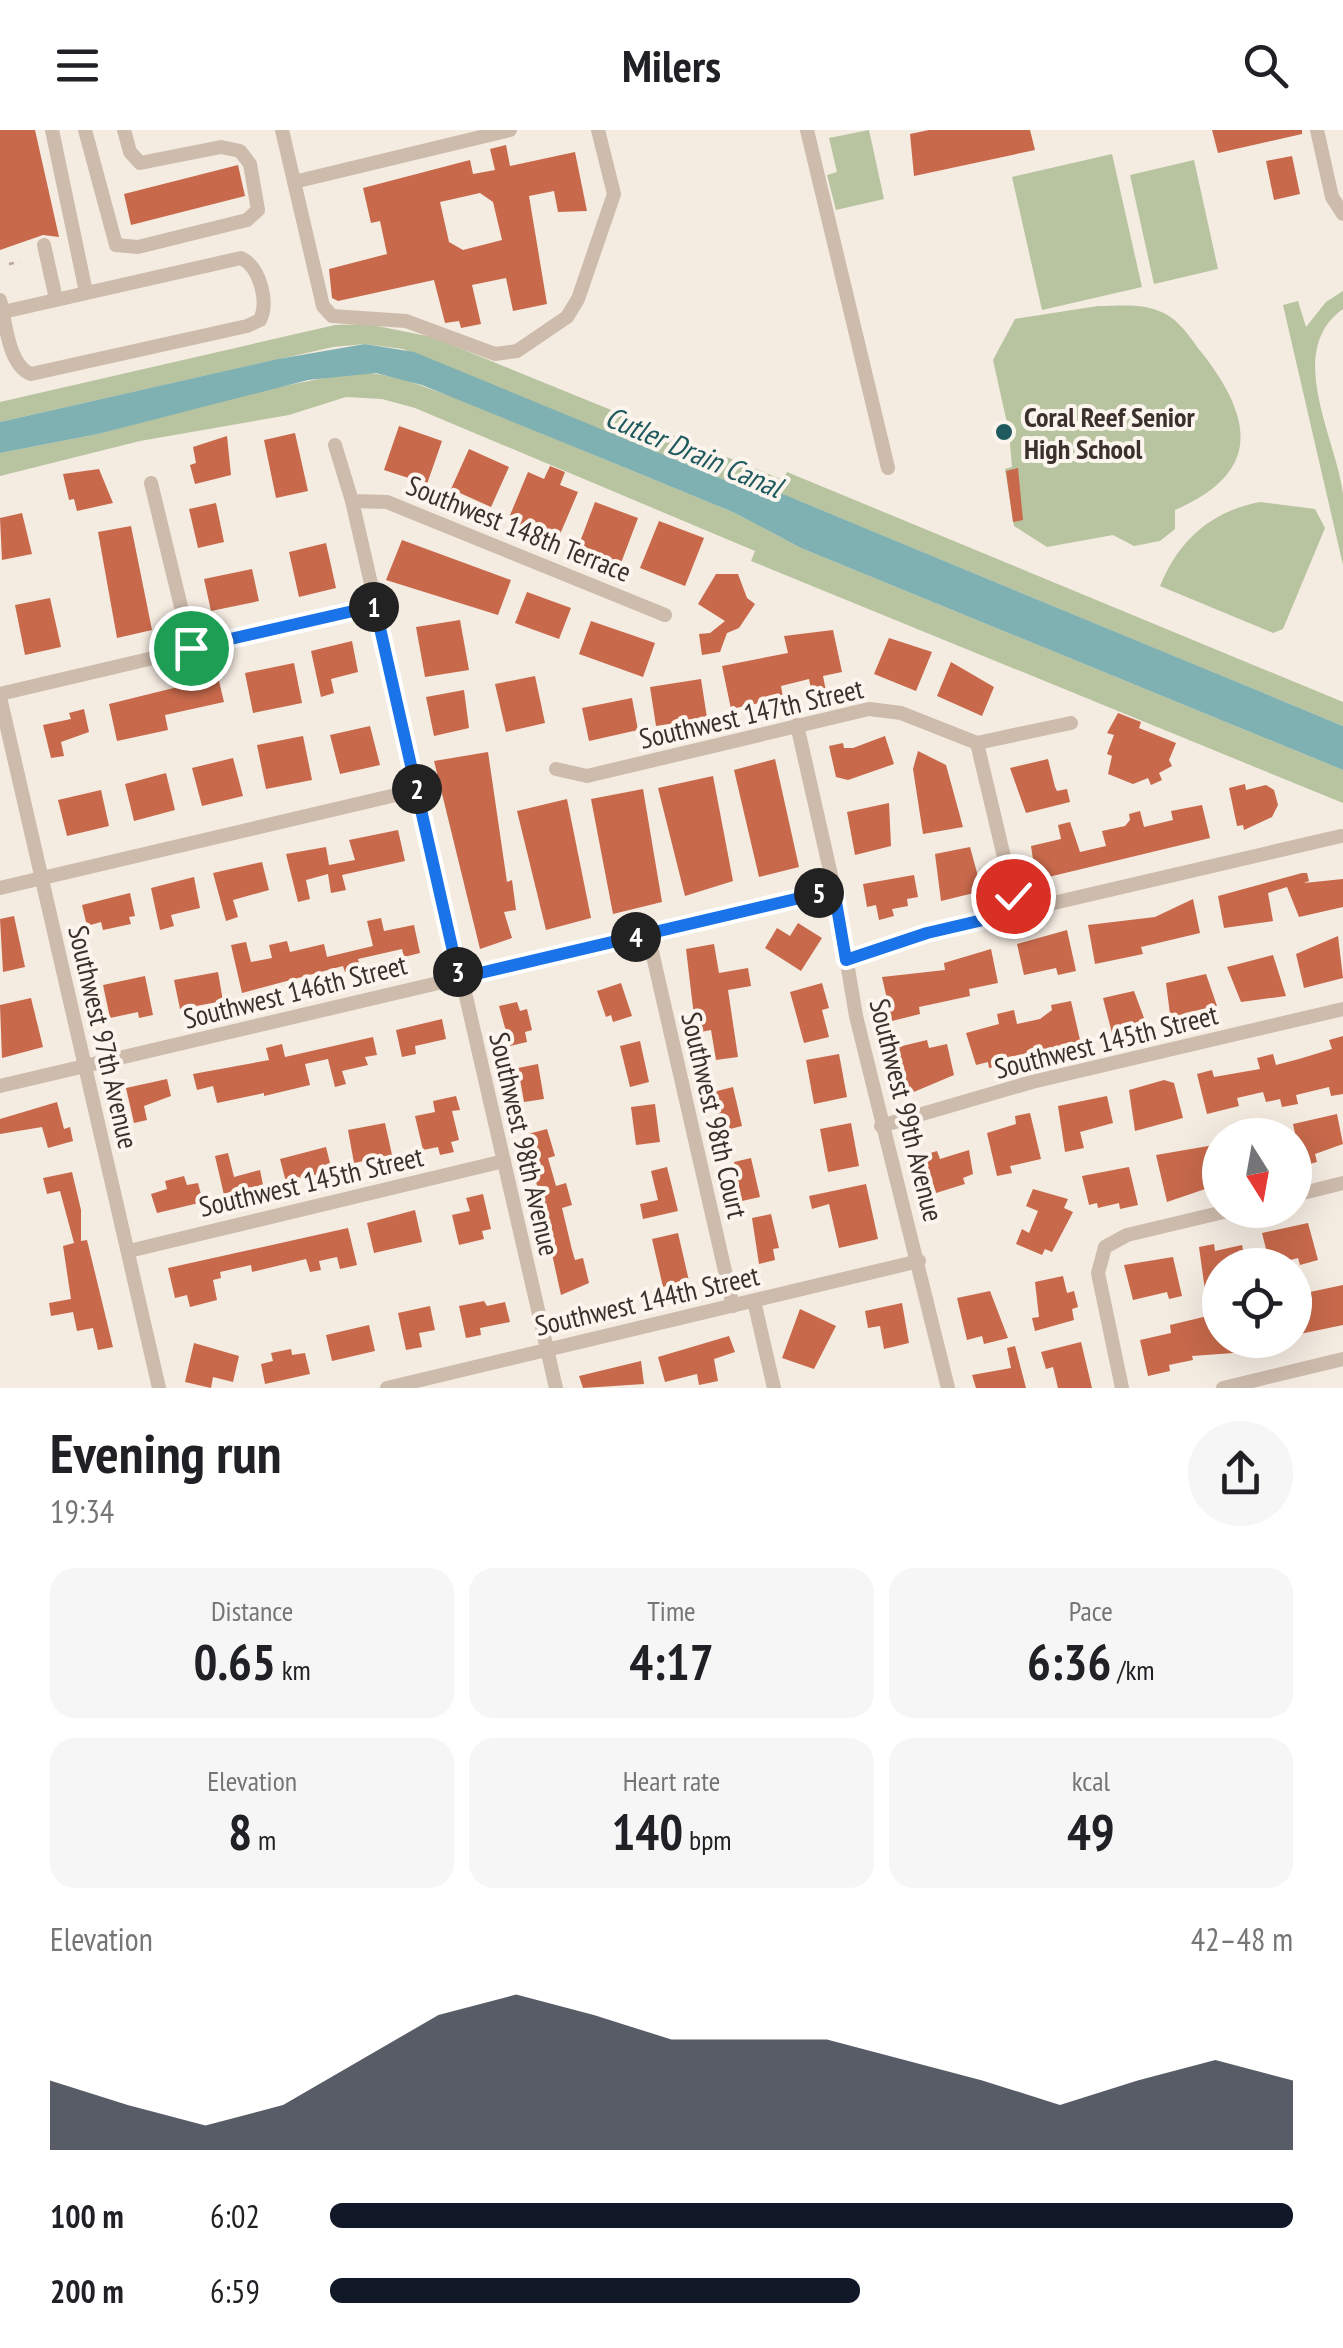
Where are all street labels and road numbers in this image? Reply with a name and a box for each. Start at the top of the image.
street label: Southwest 148th Terrace [401,466,637,590]
street label: Southwest 147th Street [635,669,867,757]
street label: Southwest 97th Avenue [60,922,148,1152]
street label: Southwest 146th Street [179,945,411,1037]
street label: Southwest 99th Avenue [861,995,953,1225]
street label: Southwest 145th Street [990,995,1222,1087]
street label: Southwest 98th Court [673,1008,757,1222]
street label: Southwest 98th Avenue [481,1029,569,1259]
street label: Southwest 145th Street [195,1137,427,1225]
street label: Southwest 144th Street [531,1256,763,1344]

